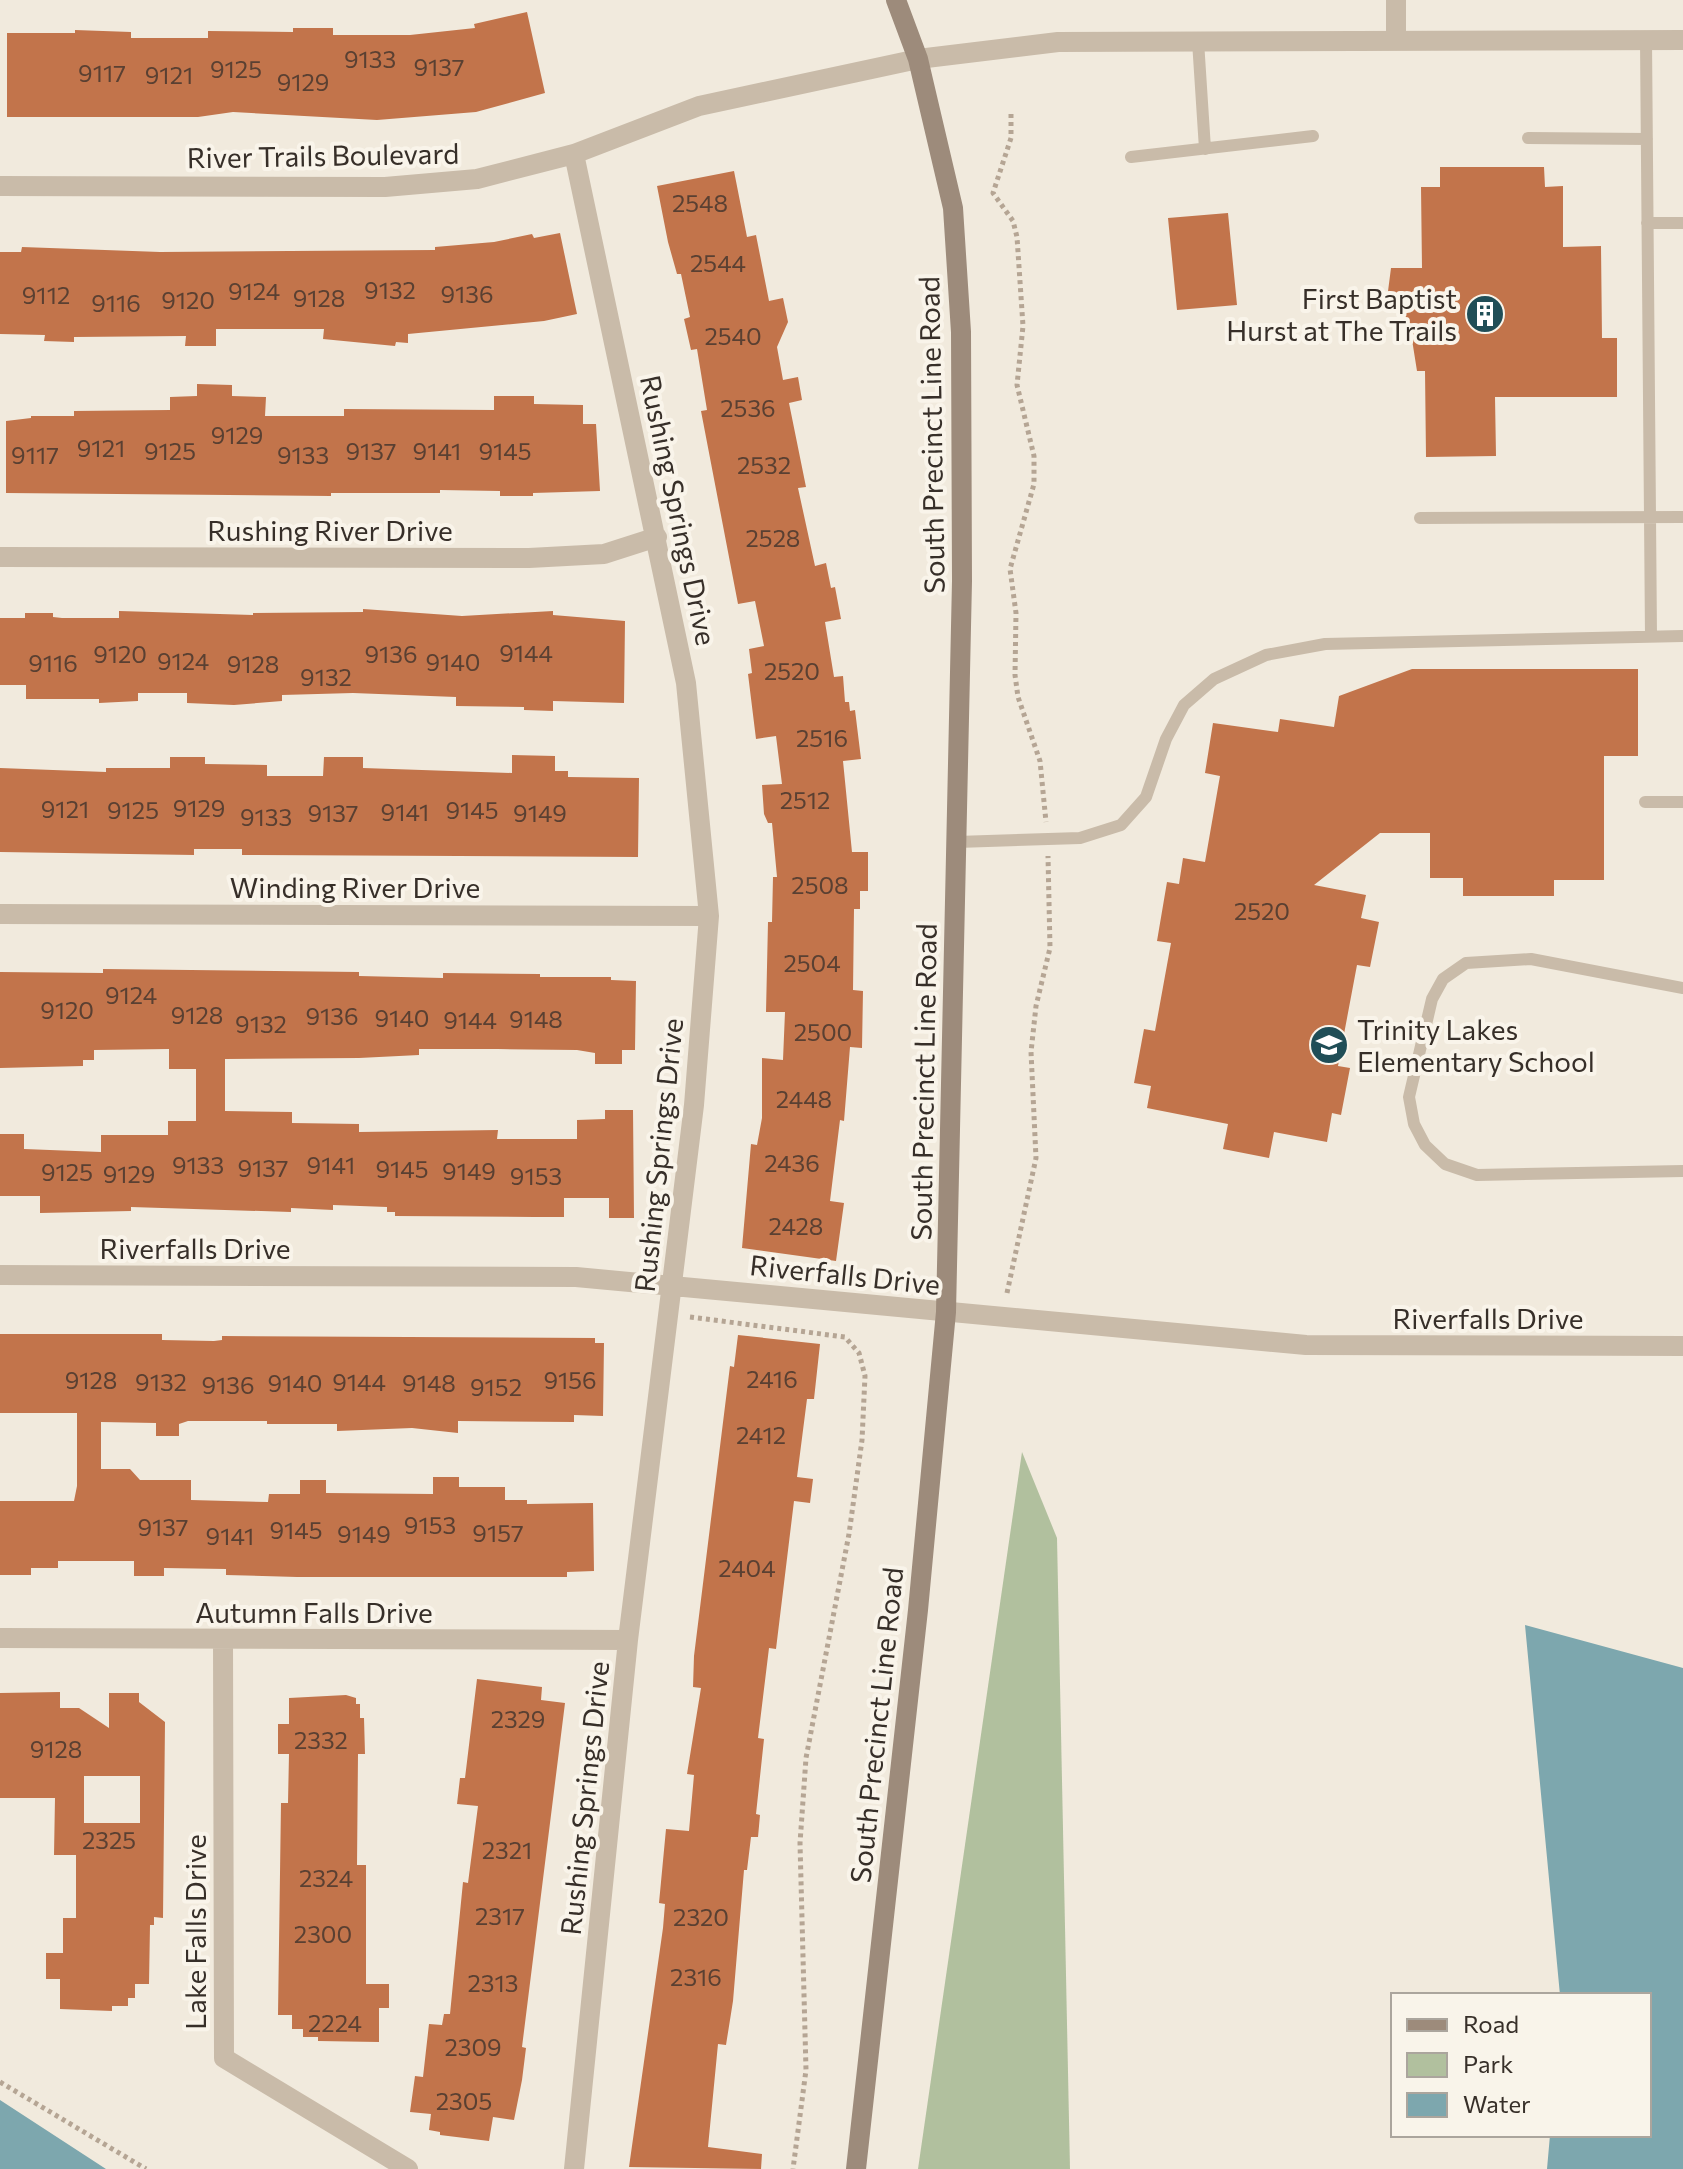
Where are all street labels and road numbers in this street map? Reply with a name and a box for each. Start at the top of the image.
street label: River Trails Boulevard [187,136,459,174]
street label: South Precinct Line Road [911,276,951,594]
street label: Rushing Springs Drive [634,372,724,648]
street label: Rushing River Drive [207,513,453,547]
street label: Winding River Drive [230,870,480,904]
street label: South Precinct Line Road [903,923,943,1241]
street label: Rushing Springs Drive [627,1016,689,1294]
street label: Riverfalls Drive [99,1231,291,1265]
street label: Riverfalls Drive [748,1247,942,1301]
street label: Riverfalls Drive [1392,1301,1584,1335]
street label: South Precinct Line Road [843,1565,909,1885]
street label: Autumn Falls Drive [195,1595,433,1629]
street label: Rushing Springs Drive [553,1659,615,1937]
street label: Lake Falls Drive [178,1834,212,2030]

